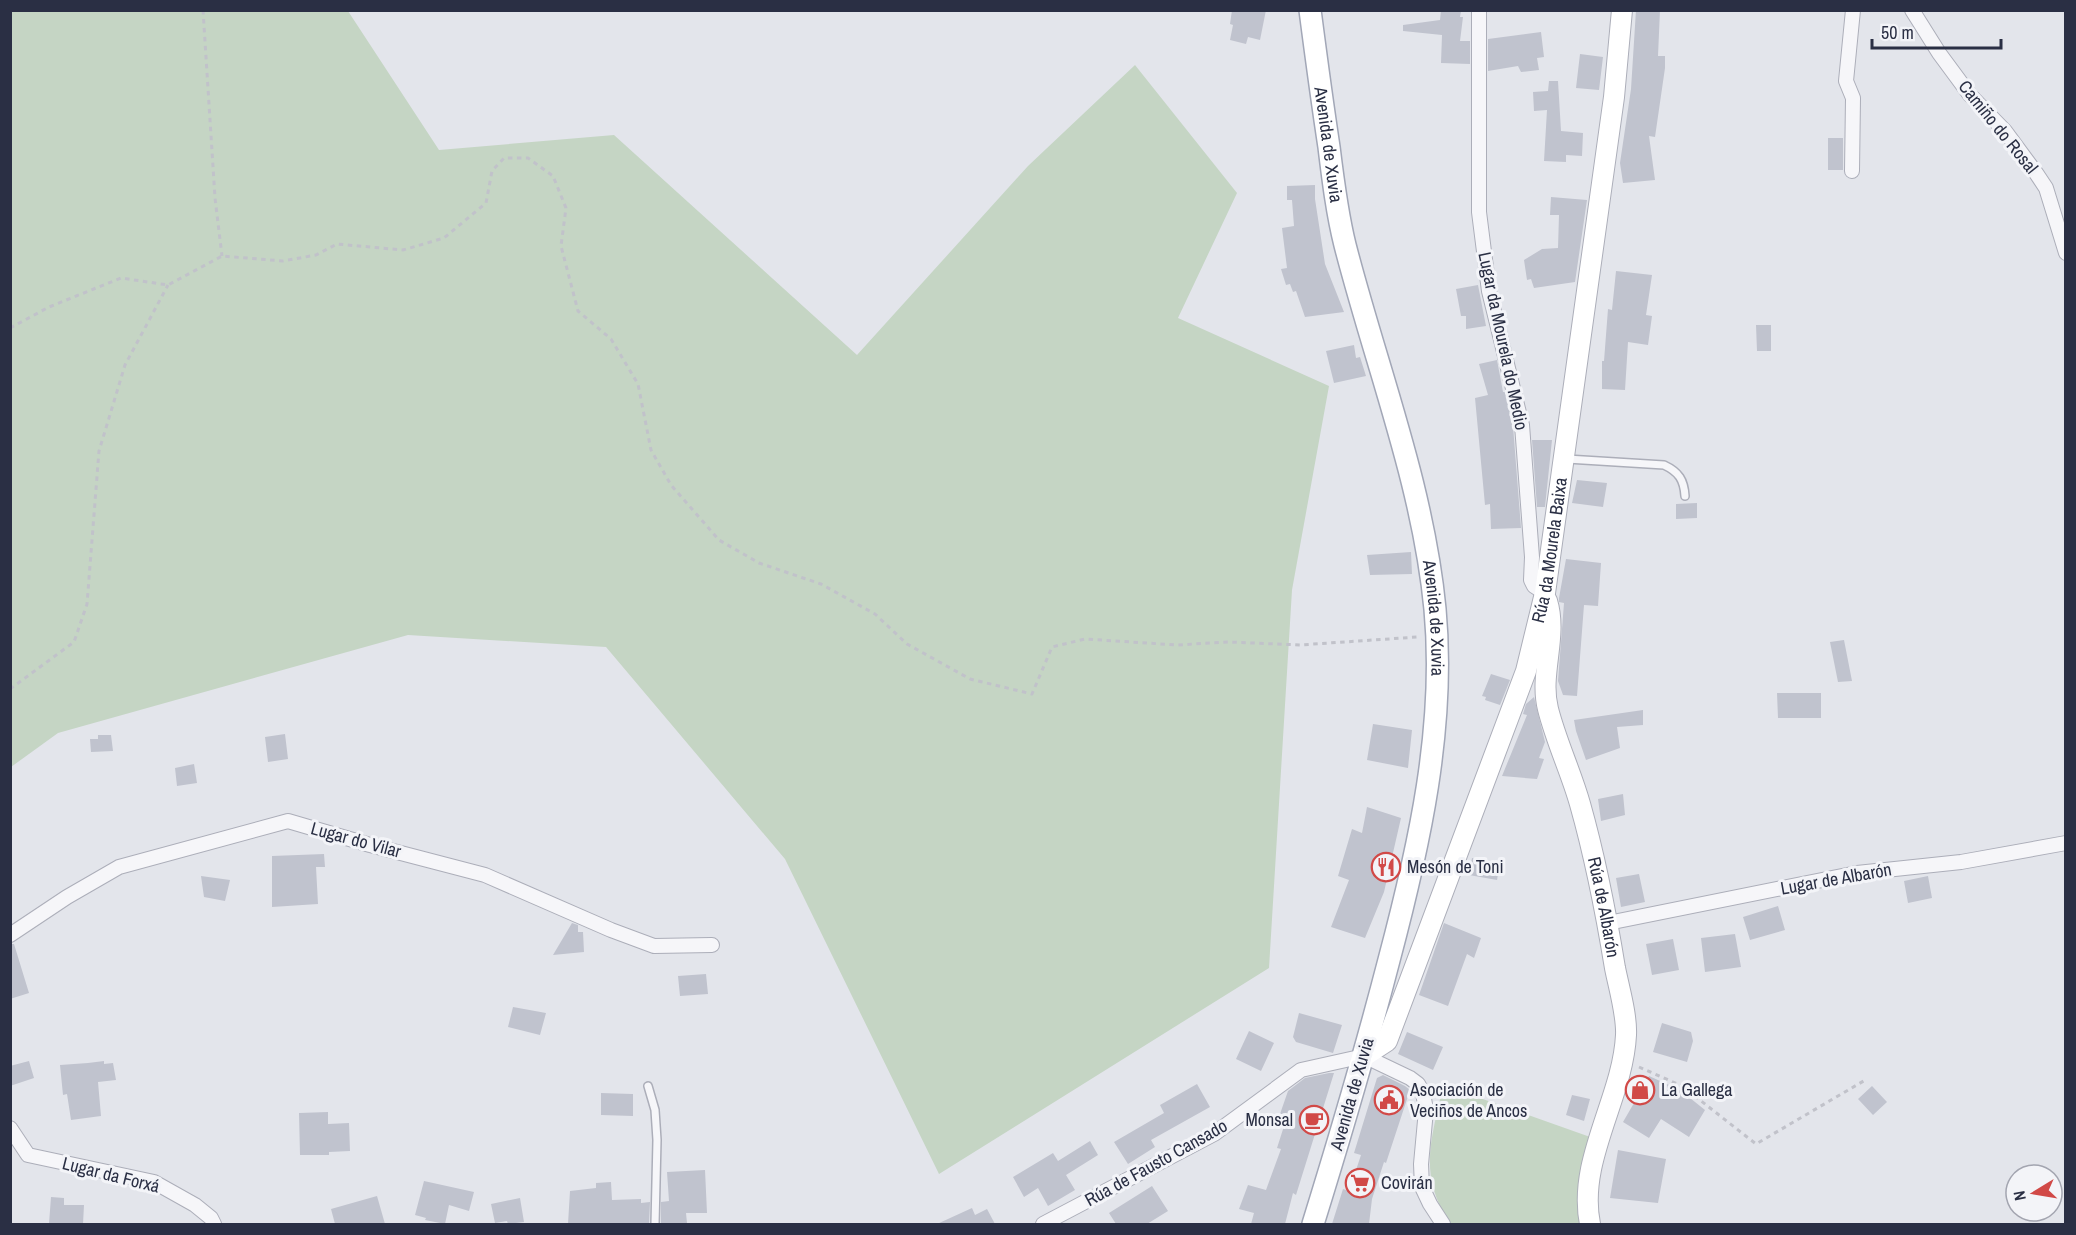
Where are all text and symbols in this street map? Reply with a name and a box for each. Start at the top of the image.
scale bar [1872,12,2001,50]
text: 50 m [1881,20,1914,45]
street label: Camiño do Rosal [1953,75,2044,179]
street label: Avenida de Xuvia [1308,84,1349,204]
street label: Lugar da Mourela do Medio [1472,250,1535,432]
street label: Rúa da Mourela Baixa [1525,476,1573,625]
street label: Avenida de Xuvia [1417,557,1451,676]
street label: Lugar do Vilar [308,815,404,864]
restaurant icon: Mesón de Toni [1370,851,1402,883]
place label: Mesón de Toni [1407,854,1504,879]
street label: Rúa de Albarón [1582,854,1626,959]
street label: Lugar de Albarón [1778,856,1893,901]
street label: Avenida de Xuvia [1323,1035,1380,1154]
shop icon: La Gallega [1624,1074,1656,1106]
place label: Asociación de Veciños de Ancos [1409,1077,1527,1123]
place label: La Gallega [1661,1077,1732,1102]
public building icon: Asociación de Veciños de Ancos [1373,1084,1405,1116]
cafe icon: Monsal [1298,1104,1330,1136]
place label: Monsal [1245,1107,1293,1132]
street label: Rúa de Fausto Cansado [1080,1113,1231,1212]
street label: Lugar da Forxá [60,1150,162,1199]
north arrow [2004,1163,2064,1223]
supermarket icon: Covirán [1344,1167,1376,1199]
place label: Covirán [1381,1170,1433,1195]
text: N [2008,1189,2031,1203]

